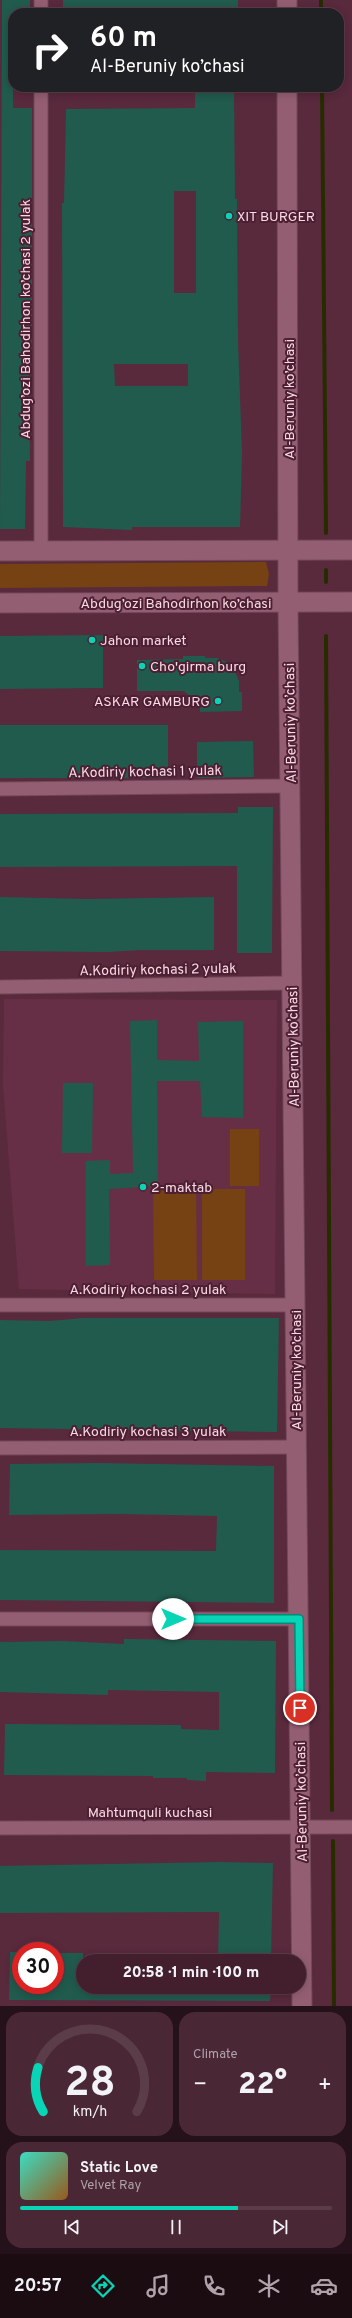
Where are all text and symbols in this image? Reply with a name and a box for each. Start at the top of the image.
text: 60 m [90,21,157,57]
icon: right [24,24,76,76]
text: Al-Beruniy ko’chasi [90,56,245,79]
street label: Abdug’ozi Bahodirhon ko’chasi 2 yulak [18,199,35,439]
place label: XIT BURGER [237,209,315,226]
marker: XIT BURGER [224,211,234,221]
street label: Al-Beruniy ko’chasi [282,339,299,459]
street label: Abdug’ozi Bahodirhon ko’chasi [81,596,271,613]
place label: Jahon market [100,633,187,650]
marker: Jahon market [87,635,97,645]
place label: Cho'girma burg [150,659,246,676]
marker: Cho'girma burg [137,661,147,671]
street label: Al-Beruniy ko’chasi [282,663,301,783]
place label: ASKAR GAMBURG [94,694,210,711]
marker: ASKAR GAMBURG [213,696,223,706]
street label: A.Kodiriy kochasi 1 yulak [68,763,222,782]
street label: A.Kodiriy kochasi 2 yulak [79,961,237,980]
street label: Al-Beruniy ko’chasi [285,987,304,1107]
place label: 2-maktab [151,1180,212,1197]
marker: 2-maktab [138,1182,148,1192]
street label: A.Kodiriy kochasi 2 yulak [69,1282,227,1299]
street label: Al-Beruniy ko’chasi [289,1310,306,1430]
street label: A.Kodiriy kochasi 3 yulak [70,1424,226,1441]
position arrow [152,1598,194,1640]
pin [283,1691,317,1725]
icon: arrive [289,1697,311,1719]
street label: Al-Beruniy ko’chasi [293,1742,312,1862]
street label: Mahtumquli kuchasi [88,1805,212,1822]
speed limit sign: 30 [12,1942,64,1994]
text: 20:58 · 1 min · 100 m [123,1964,259,1983]
text: Climate [193,2047,238,2063]
text: 28 [64,2058,115,2111]
text: 22° [238,2067,287,2104]
text: − [193,2072,207,2099]
text: + [318,2072,332,2099]
text: km/h [72,2103,107,2121]
text: Static Love [80,2159,158,2178]
text: Velvet Ray [80,2178,141,2194]
icon: previous [61,2216,83,2238]
icon: pause [165,2216,187,2238]
icon: next [269,2216,291,2238]
icon: directions [89,2272,117,2300]
icon: music [144,2272,172,2300]
icon: phone [200,2272,228,2300]
icon: climate [255,2272,283,2300]
icon: car [310,2272,338,2300]
text: 20:57 [14,2275,62,2298]

